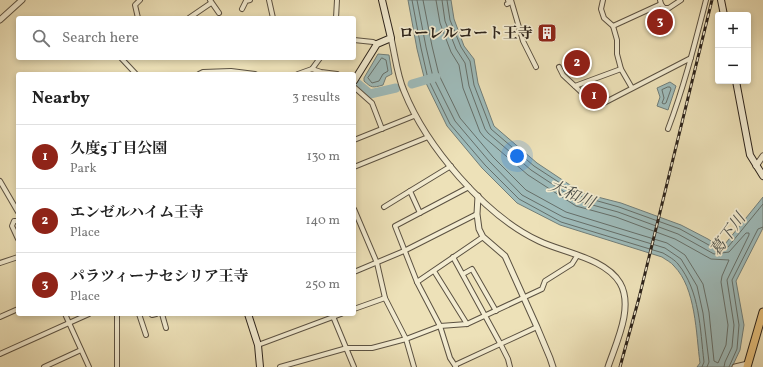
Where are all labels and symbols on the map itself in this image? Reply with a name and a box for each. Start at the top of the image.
pin: 3 [647,7,673,37]
building icon: ローレルコート王寺 [536,22,558,44]
place label: ローレルコート王寺 [399,24,533,45]
pin: 2 [564,48,590,78]
pin: 1 [581,81,607,111]
your location [507,146,527,166]
water label: 大和川 [545,175,599,215]
water label: 葛下川 [706,208,753,261]

